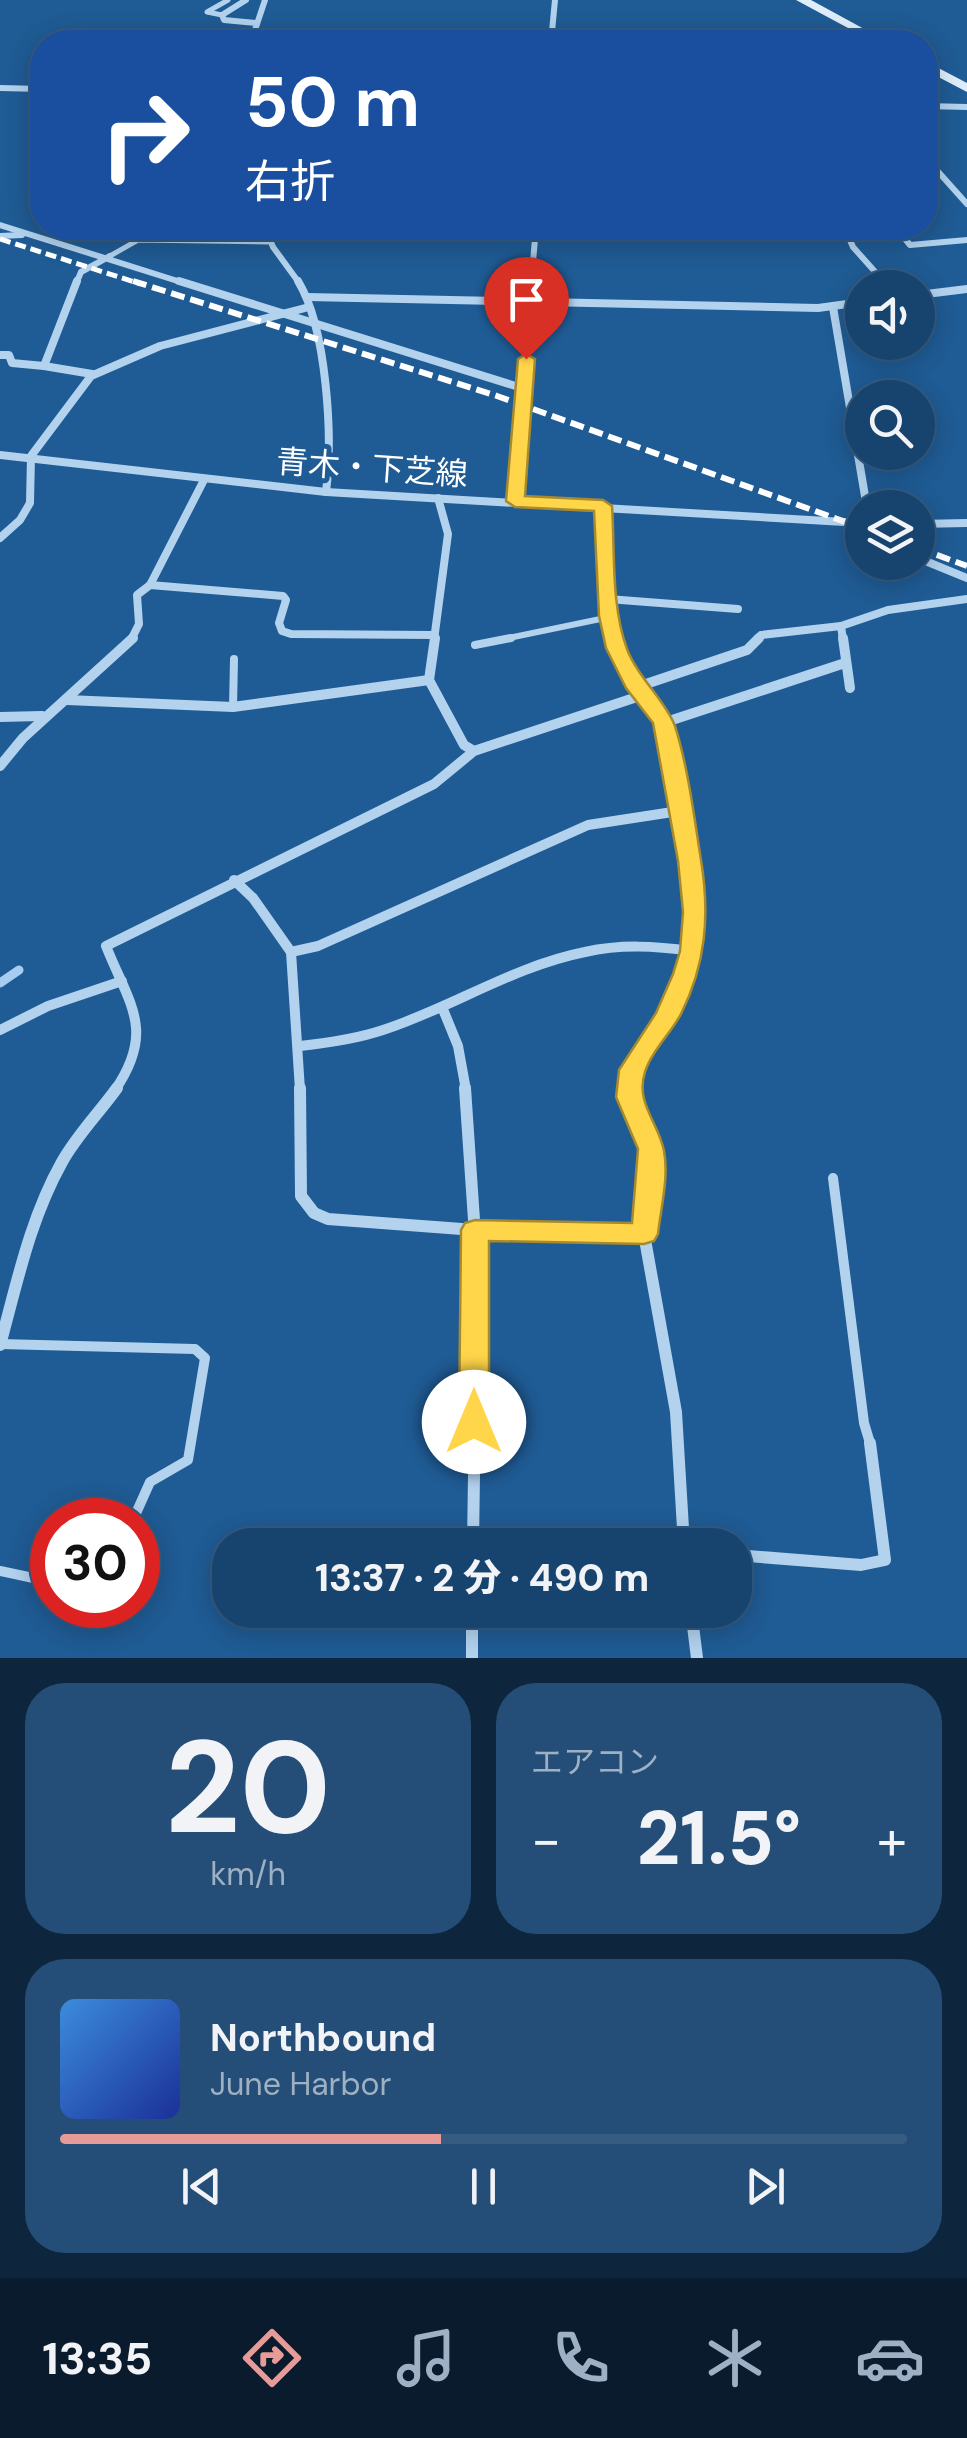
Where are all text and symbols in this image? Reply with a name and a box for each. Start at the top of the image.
text: 50 m [245,57,420,148]
icon: right [80,70,210,200]
text: 右折 [245,152,335,211]
pin [484,257,569,360]
map controls [845,270,935,580]
button: sound [845,270,935,360]
icon: arrive [499,272,554,327]
button: search [845,380,935,470]
street label: 青木・下芝線 [275,440,469,496]
button: layers [845,490,935,580]
position arrow [422,1370,526,1474]
speed limit sign: 30 [30,1498,160,1628]
text: 13:37 · 2 分 · 490 m [315,1553,649,1603]
text: 20 [165,1703,331,1872]
text: エアコン [531,1741,659,1783]
text: 21.5° [637,1790,801,1887]
text: − [531,1804,561,1876]
text: + [877,1804,907,1876]
text: km/h [210,1853,286,1895]
text: Northbound [210,2013,436,2063]
text: June Harbor [210,2063,391,2105]
icon: previous [174,2159,229,2214]
icon: pause [456,2159,511,2214]
icon: next [738,2159,793,2214]
icon: directions [237,2323,307,2393]
icon: music [391,2323,461,2393]
icon: phone [546,2323,616,2393]
icon: climate [700,2323,770,2393]
icon: car [855,2323,925,2393]
text: 13:35 [42,2329,152,2388]

